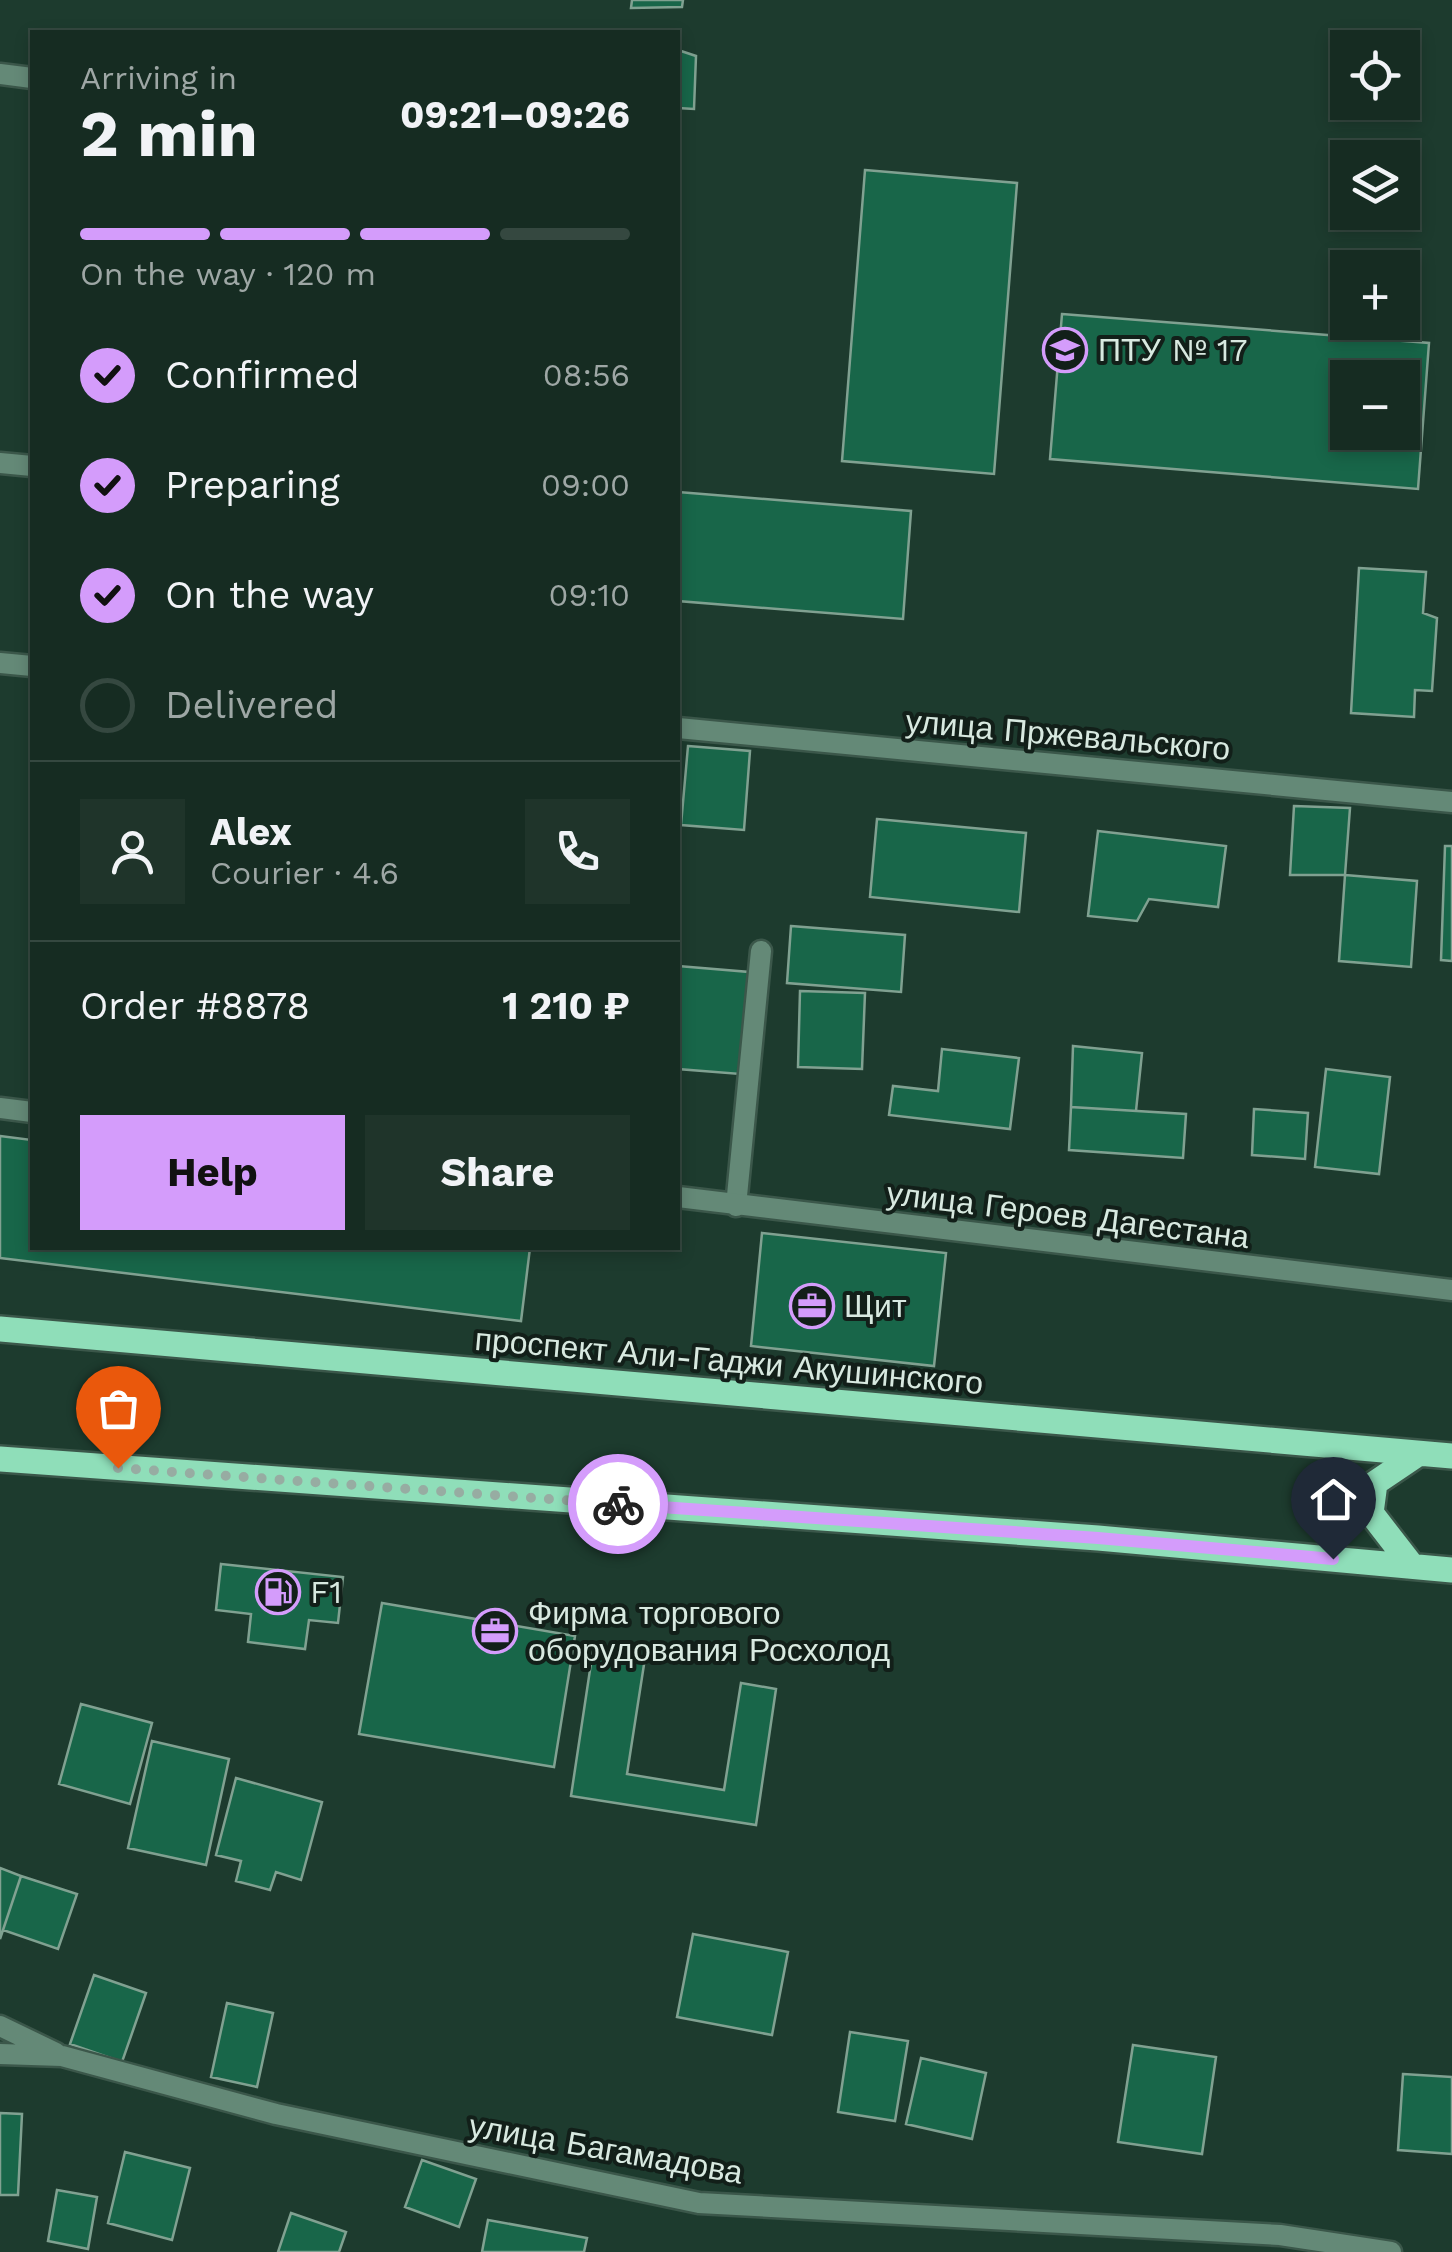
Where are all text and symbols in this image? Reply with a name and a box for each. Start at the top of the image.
map controls [1330,30,1420,450]
button: locate [1330,30,1420,120]
text: Arriving in [80,59,237,97]
text: 09:21–09:26 [400,93,630,137]
text: 2 min [80,96,258,172]
button: layers [1330,140,1420,230]
button: + [1330,250,1420,340]
text: On the way · 120 m [80,255,376,293]
school or university icon: ПТУ № 17 [1042,327,1088,373]
place label: ПТУ № 17 [1098,331,1248,369]
icon: check [80,348,135,403]
text: Confirmed [165,353,360,397]
text: 08:56 [543,356,630,394]
button: − [1330,360,1420,450]
icon: check [80,458,135,513]
text: Preparing [165,463,340,507]
text: 09:00 [541,466,630,504]
icon: check [80,568,135,623]
text: On the way [165,573,374,617]
text: 09:10 [548,576,630,614]
text: Delivered [165,683,338,727]
street label: улица Пржевальского [904,702,1232,768]
button: person [80,799,185,904]
button: phone [525,799,630,904]
text: Alex [210,810,292,854]
text: Courier · 4.6 [210,854,399,892]
text: Order #8878 [80,984,310,1028]
text: 1 210 ₽ [502,984,630,1028]
button: Help [80,1115,345,1230]
button: Share [365,1115,630,1230]
street label: улица Героев Дагестана [885,1174,1252,1256]
office icon: Щит [789,1283,835,1329]
place label: Щит [844,1287,907,1325]
street label: проспект Али-Гаджи Акушинского [473,1320,985,1402]
pin [76,1366,161,1469]
icon: bag [91,1381,146,1436]
courier [568,1454,668,1554]
pin [1291,1457,1376,1560]
icon: home [1306,1472,1361,1527]
icon: bike [591,1477,646,1532]
fuel station icon: F1 [255,1569,301,1615]
place label: F1 [310,1573,342,1611]
place label: Фирма торгового оборудования Росхолод [528,1594,891,1669]
office icon: Фирма торгового оборудования Росхолод [472,1608,518,1654]
street label: улица Багамадова [466,2106,746,2192]

